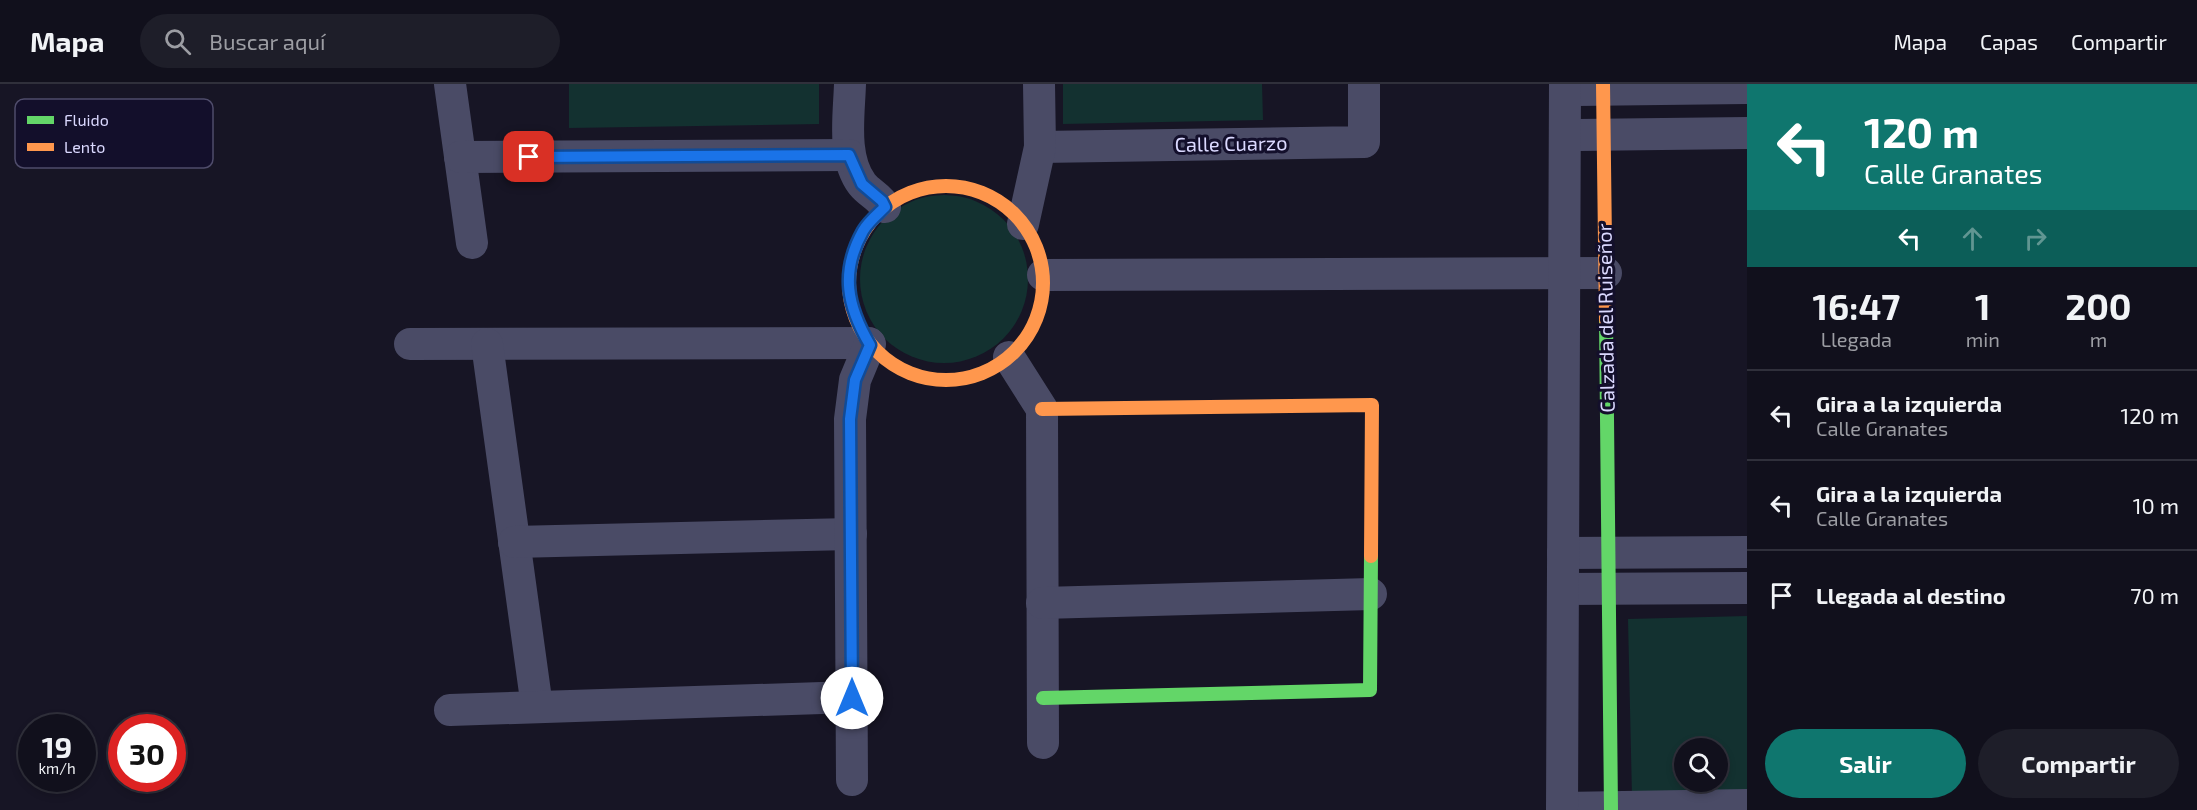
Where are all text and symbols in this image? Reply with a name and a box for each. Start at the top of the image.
search box [140,14,560,68]
text: Mapa [30,24,104,58]
icon: search [161,25,194,58]
text: Buscar aquí [209,28,325,54]
text: Mapa [1893,29,1947,54]
text: Capas [1980,29,2038,54]
text: Compartir [2071,29,2167,54]
legend [15,99,213,168]
text: 120 m [1864,106,1979,156]
icon: left [1765,108,1843,186]
text: Fluido [64,110,109,129]
street label: Calle Cuarzo [1174,130,1288,156]
pin [503,131,554,182]
text: Lento [64,137,105,156]
icon: arrive [512,140,545,173]
text: Calle Granates [1864,157,2042,189]
icon: left [1893,222,1926,255]
icon: ahead [1956,222,1989,255]
icon: right [2019,222,2052,255]
street label: Calzada del Ruiseñor [1591,223,1619,413]
text: 16:47 [1812,284,1900,327]
text: 1 [1975,284,1991,327]
text: 200 [2065,284,2132,327]
text: Llegada [1821,327,1892,351]
text: min [1966,327,2000,351]
text: m [2090,327,2107,351]
text: Gira a la izquierda [1816,390,2002,416]
icon: left [1765,399,1798,432]
text: 120 m [2120,402,2179,428]
text: Calle Granates [1816,416,1948,440]
text: Gira a la izquierda [1816,480,2002,506]
icon: left [1765,489,1798,522]
text: 10 m [2133,492,2179,518]
text: Calle Granates [1816,506,1948,530]
icon: arrive [1765,579,1798,612]
text: Llegada al destino [1816,582,2006,608]
text: 70 m [2130,582,2179,608]
position arrow [820,666,884,730]
speed limit sign: 30 [108,714,186,792]
text: 19 [42,728,72,764]
button: Salir [1765,729,1966,798]
button: Compartir [1978,729,2179,798]
map controls [1674,738,1728,792]
button: search [1674,738,1728,792]
text: km/h [38,759,76,777]

